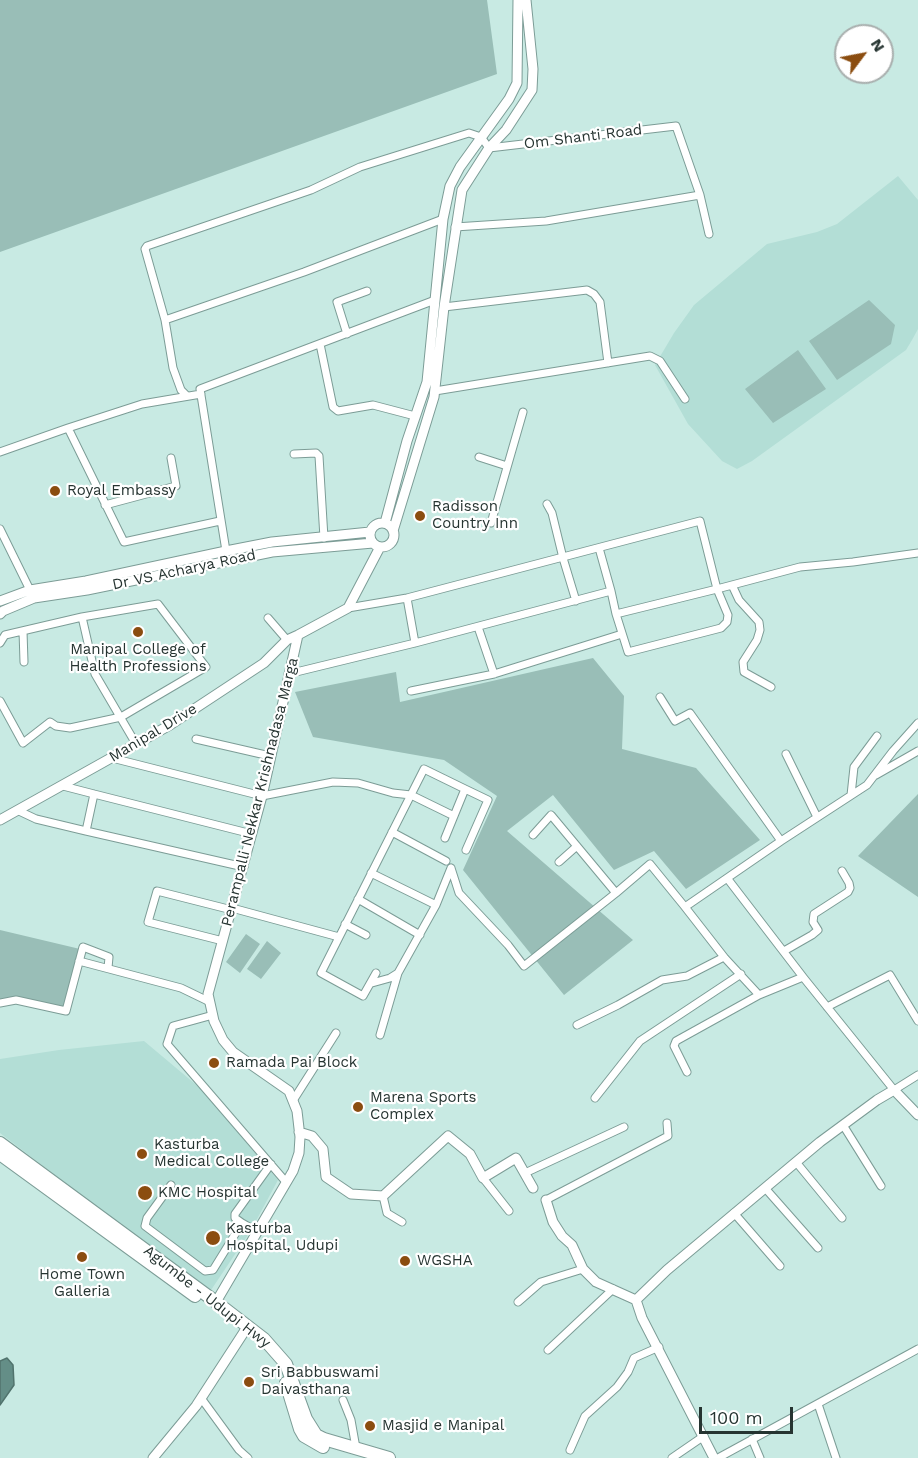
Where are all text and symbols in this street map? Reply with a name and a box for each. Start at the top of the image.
north arrow [834,24,894,84]
text: N [867,35,889,55]
street label: Om Shanti Road [523,121,643,153]
place label: Royal Embassy [67,482,176,500]
marker: Royal Embassy [48,484,62,498]
place label: Radisson Country Inn [432,498,518,533]
marker: Radisson Country Inn [413,509,427,523]
street label: Dr VS Acharya Road [111,546,257,594]
marker: Manipal College of Health Professions [131,625,145,639]
place label: Manipal College of Health Professions [69,641,207,676]
street label: Perampalli Nekkar Krishnadasa Marga [218,656,302,928]
street label: Manipal Drive [106,700,200,766]
place label: Ramada Pai Block [226,1054,357,1072]
marker: Ramada Pai Block [207,1056,221,1070]
place label: Marena Sports Complex [370,1089,476,1124]
marker: Marena Sports Complex [351,1100,365,1114]
place label: Kasturba Medical College [154,1136,269,1171]
marker: Kasturba Medical College [135,1147,149,1161]
marker: KMC Hospital [136,1184,154,1202]
place label: KMC Hospital [158,1184,257,1202]
place label: Kasturba Hospital, Udupi [226,1220,338,1255]
marker: Kasturba Hospital, Udupi [204,1229,222,1247]
street label: Agumbe - Udupi Hwy [140,1242,274,1352]
marker: Home Town Galleria [75,1250,89,1264]
place label: WGSHA [417,1252,473,1270]
marker: WGSHA [398,1254,412,1268]
place label: Home Town Galleria [39,1266,125,1301]
place label: Sri Babbuswami Daivasthana [261,1364,379,1399]
marker: Sri Babbuswami Daivasthana [242,1375,256,1389]
scale bar [702,1395,796,1433]
text: 100 m [710,1407,763,1428]
place label: Masjid e Manipal [382,1417,504,1435]
marker: Masjid e Manipal [363,1419,377,1433]

